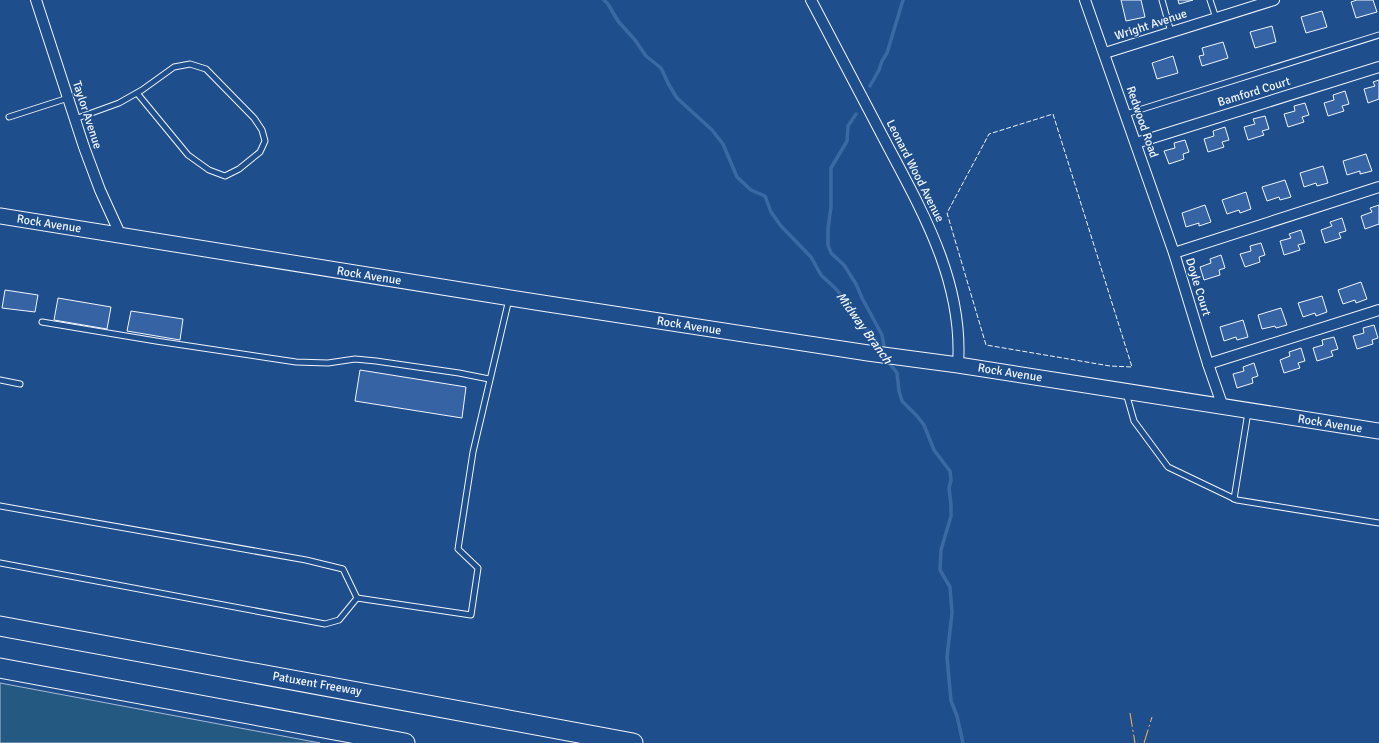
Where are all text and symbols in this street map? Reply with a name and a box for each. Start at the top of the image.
street label: Wright Avenue [1113,6,1189,44]
street label: Bamford Court [1216,74,1292,110]
street label: Taylor Avenue [69,79,105,151]
street label: Redwood Road [1123,84,1161,160]
street label: Leonard Wood Avenue [883,117,947,225]
street label: Rock Avenue [16,211,82,237]
street label: Doyle Court [1182,256,1214,318]
street label: Rock Avenue [336,263,402,289]
water label: Midway Branch [833,289,896,368]
street label: Rock Avenue [656,313,722,339]
street label: Rock Avenue [977,360,1043,386]
street label: Rock Avenue [1297,411,1363,437]
street label: Patuxent Freeway [271,669,363,699]

